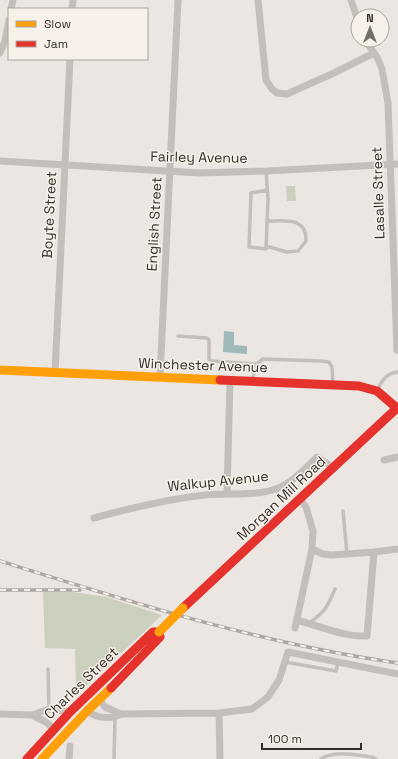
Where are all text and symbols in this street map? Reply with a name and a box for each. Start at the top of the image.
legend [8,8,148,60]
north arrow [350,8,390,48]
text: N [366,11,374,25]
text: Slow [44,16,71,32]
text: Jam [44,36,68,52]
street label: Lasalle Street [367,146,389,240]
street label: Fairley Avenue [150,147,248,167]
street label: Boyte Street [38,171,60,259]
street label: English Street [143,176,165,272]
street label: Winchester Avenue [138,354,268,376]
street label: Morgan Mill Road [233,452,329,544]
street label: Walkup Avenue [167,467,269,495]
street label: Charles Street [40,643,122,723]
scale bar [262,725,361,751]
text: 100 m [268,731,302,747]

